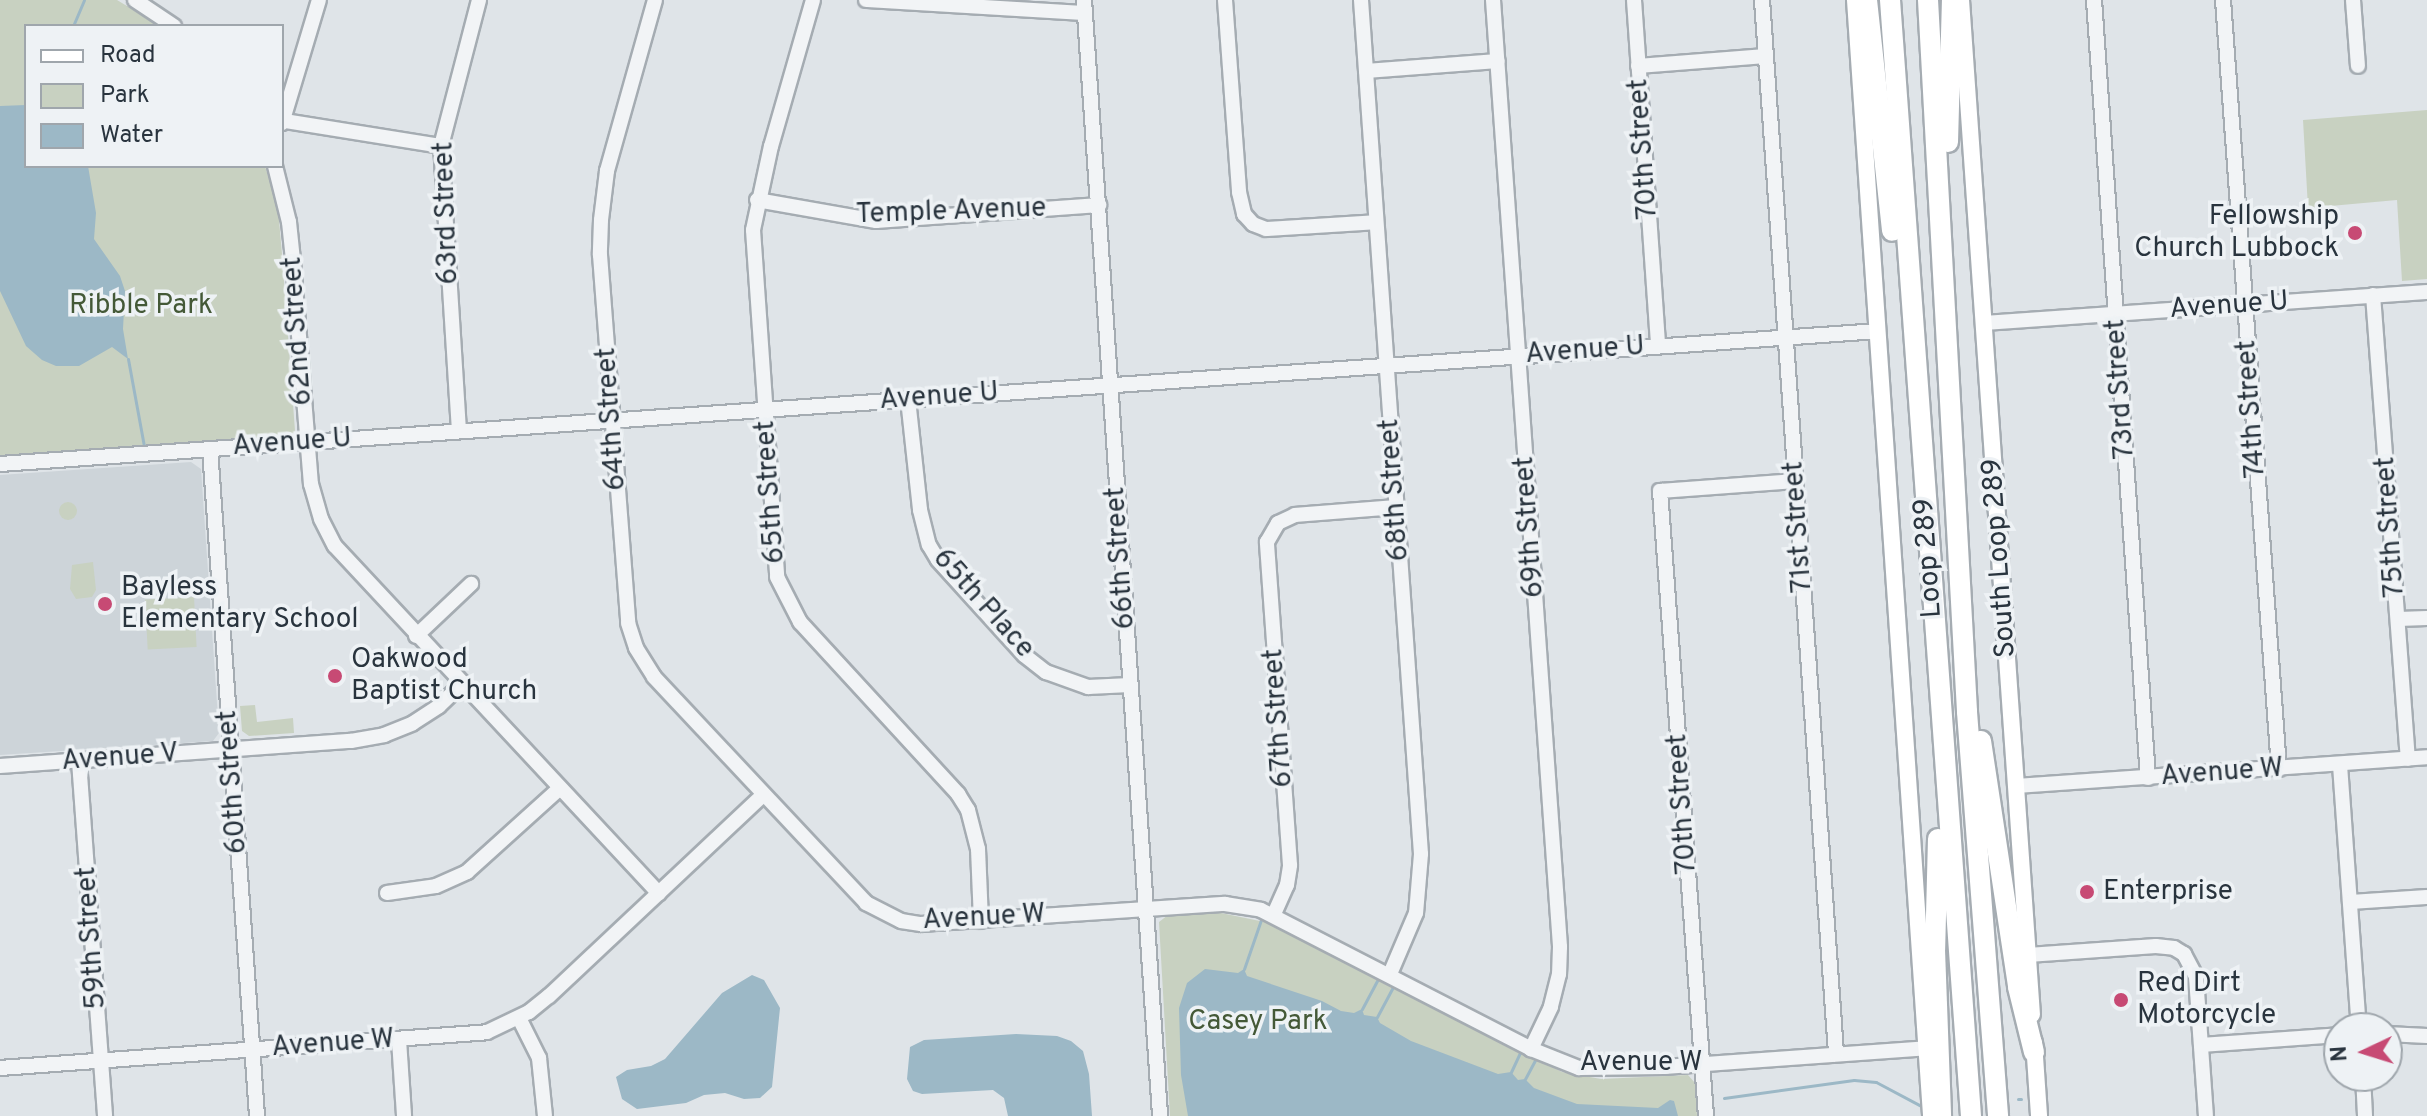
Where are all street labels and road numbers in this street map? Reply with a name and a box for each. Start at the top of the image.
street label: 70th Street [1622,77,1666,221]
street label: 63rd Street [428,141,466,285]
street label: Temple Avenue [855,192,1047,232]
street label: 62nd Street [276,255,320,407]
street label: Avenue U [2168,285,2290,327]
street label: 73rd Street [2099,318,2143,460]
street label: Avenue U [1524,330,1646,372]
street label: 74th Street [2230,339,2274,479]
street label: 64th Street [590,346,634,492]
street label: Avenue U [878,376,1000,418]
street label: 68th Street [1373,418,1417,562]
street label: 65th Street [749,419,793,565]
street label: Avenue U [231,422,353,464]
street label: 69th Street [1508,455,1552,599]
street label: 75th Street [2369,455,2413,599]
street label: South Loop 289 [1976,457,2024,659]
street label: 71st Street [1778,460,1820,594]
street label: 66th Street [1099,486,1143,630]
street label: Loop 289 [1908,497,1950,619]
street label: 65th Place [925,542,1041,666]
street label: 67th Street [1257,647,1301,789]
street label: 60th Street [211,709,255,855]
street label: 70th Street [1661,732,1705,876]
street label: Avenue V [60,737,180,779]
street label: Avenue W [2159,752,2285,794]
street label: 59th Street [70,865,114,1011]
street label: Avenue W [921,898,1047,938]
street label: Avenue W [270,1023,396,1065]
street label: Avenue W [1579,1046,1703,1080]

